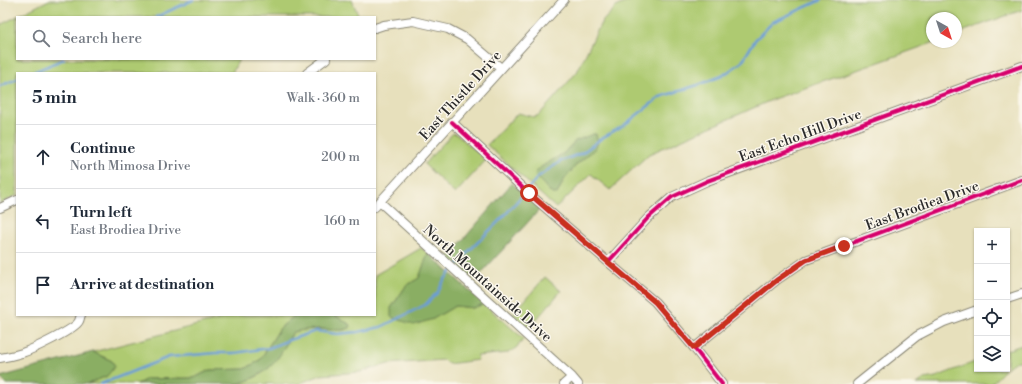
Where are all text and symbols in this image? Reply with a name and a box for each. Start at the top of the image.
north arrow [926,12,962,48]
search box [16,16,376,60]
icon: search [30,27,52,49]
text: Search here [62,29,142,48]
street label: East Thistle Drive [416,47,506,144]
text: 5 min [32,87,77,109]
text: Walk · 360 m [287,90,360,106]
street label: East Echo Hill Drive [737,105,864,166]
text: Continue [70,139,135,158]
icon: ahead [32,146,54,168]
text: 200 m [321,149,360,165]
text: North Mimosa Drive [70,158,191,174]
street label: East Brodiea Drive [863,177,982,235]
route start [520,184,538,202]
text: Turn left [70,203,132,222]
icon: left [32,210,54,232]
text: 160 m [324,213,360,229]
street label: North Mountainside Drive [419,221,555,346]
text: East Brodiea Drive [70,222,181,238]
map controls [974,228,1010,372]
button: + [974,228,1010,264]
route end [835,237,853,255]
button: − [974,264,1010,300]
icon: arrive [32,274,54,296]
text: Arrive at destination [70,275,214,294]
button: locate [974,300,1010,336]
button: layers [974,336,1010,372]

